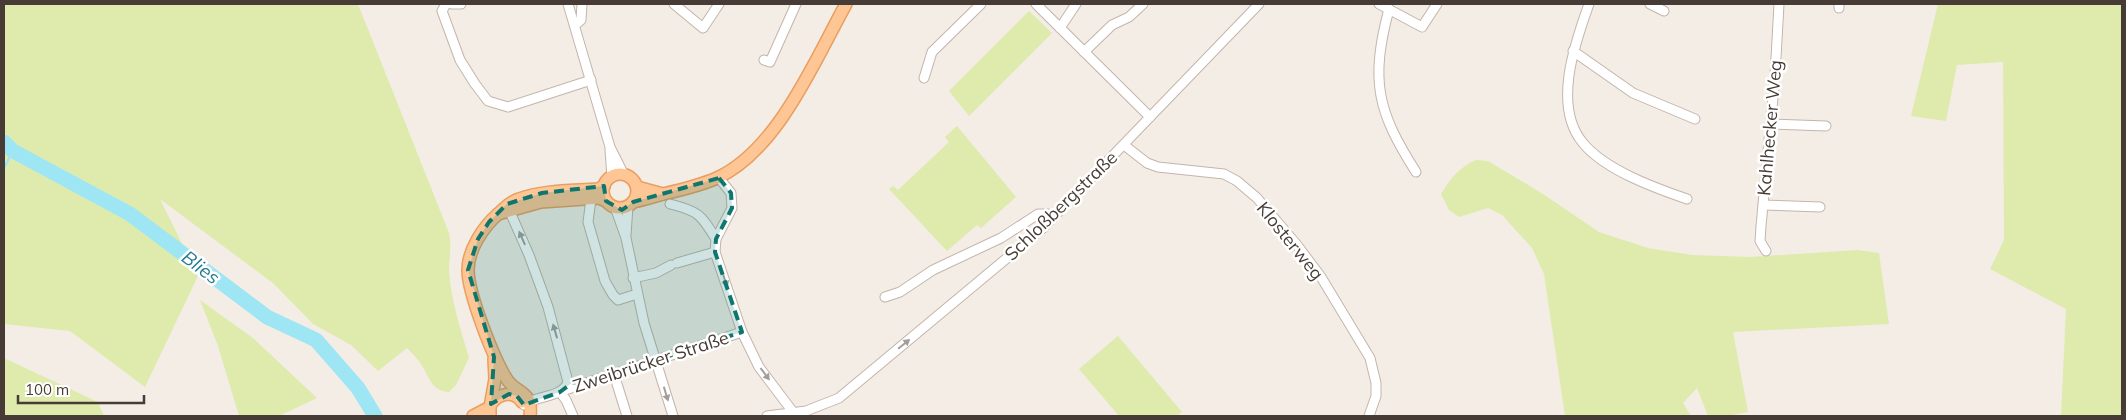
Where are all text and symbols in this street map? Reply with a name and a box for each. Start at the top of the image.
street label: Kahlhecker Weg [1752,59,1787,197]
street label: Schloßbergstraße [999,146,1122,265]
street label: Klosterweg [1252,197,1329,284]
one-way arrow [518,231,526,245]
water label: Blies [177,245,225,289]
one-way arrow [721,273,729,288]
one-way arrow [550,323,558,338]
street label: Zweibrücker Straße [570,325,732,398]
one-way arrow [897,338,910,349]
one-way arrow [759,367,770,380]
scale bar [18,372,144,404]
text: 100 m [25,380,69,399]
one-way arrow [662,386,670,401]

